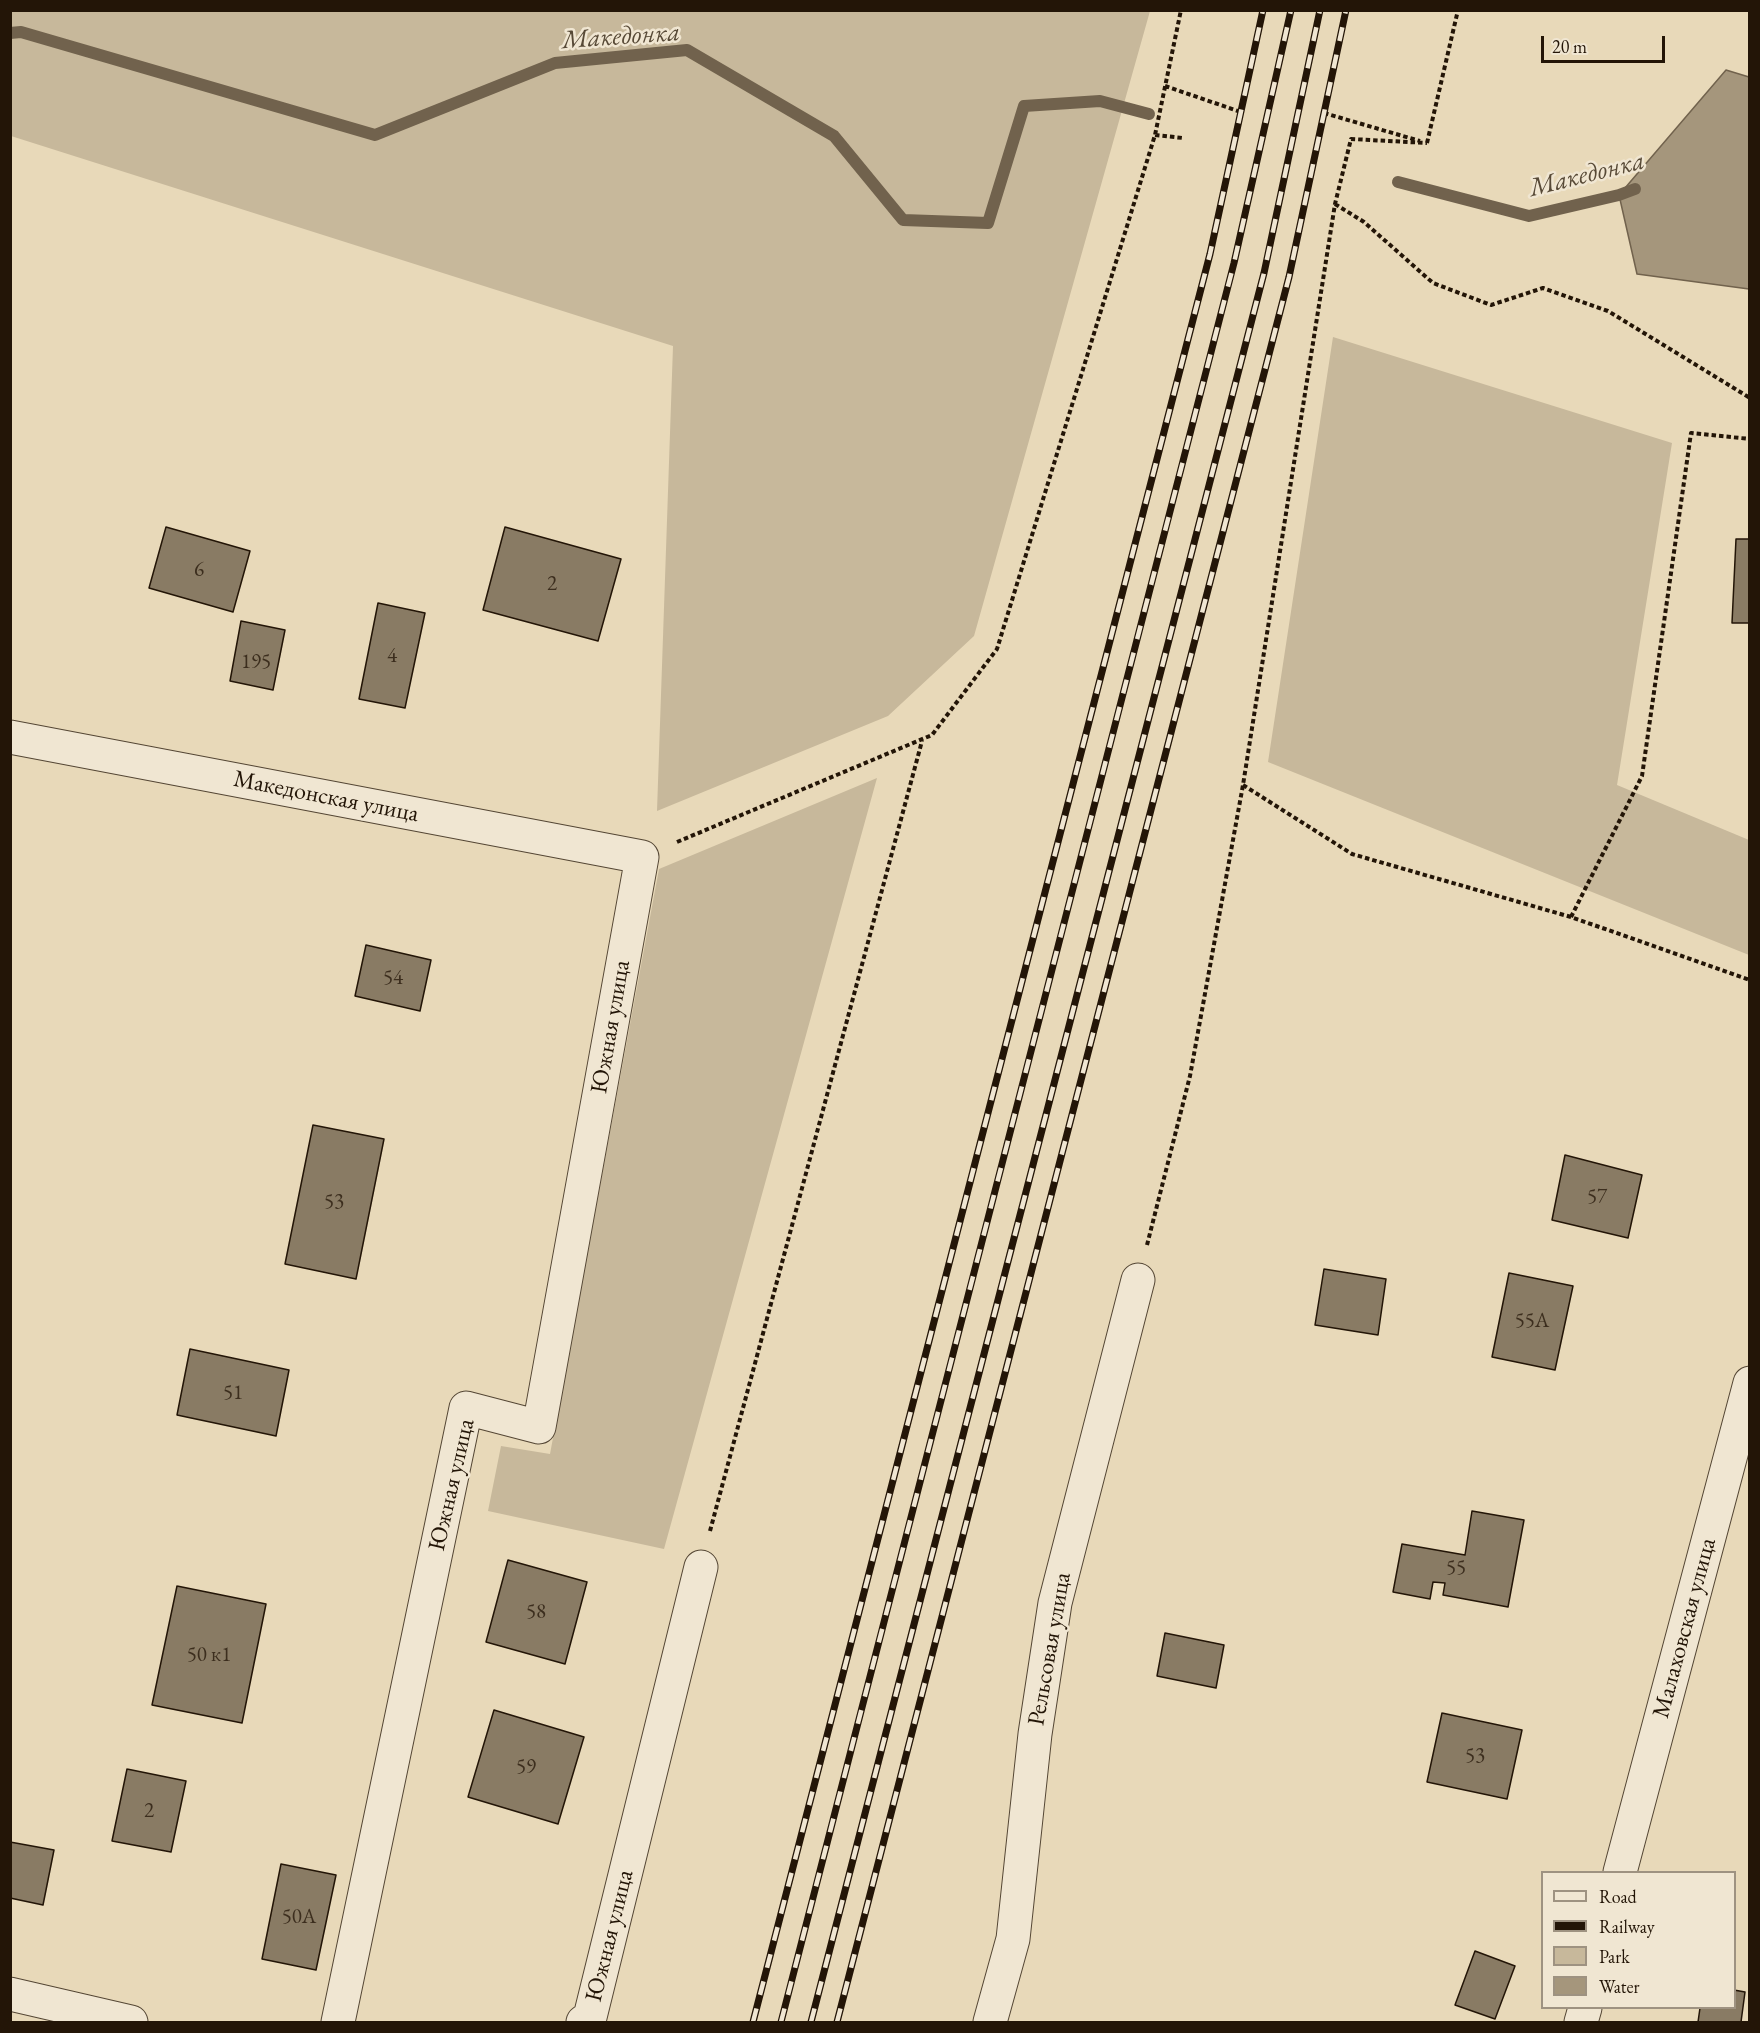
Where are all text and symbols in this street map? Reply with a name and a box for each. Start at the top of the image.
water label: Македонка [561,17,681,57]
scale bar [1544,24,1668,62]
text: 20 m [1552,35,1587,58]
water label: Македонка [1526,146,1648,204]
house number: 6 [194,557,204,583]
house number: 2 [547,571,557,597]
house number: 4 [387,643,397,669]
house number: 195 [241,649,271,675]
street label: Македонская улица [231,765,421,829]
street label: Южная улица [585,958,637,1096]
house number: 54 [383,965,403,991]
house number: 57 [1587,1184,1607,1210]
house number: 53 [324,1189,344,1215]
house number: 55А [1515,1308,1549,1334]
house number: 51 [223,1380,243,1406]
street label: Южная улица [423,1416,481,1554]
street label: Малаховская улица [1647,1535,1723,1721]
house number: 55 [1446,1555,1466,1581]
street label: Рельсовая улица [1022,1570,1078,1728]
house number: 58 [526,1599,546,1625]
house number: 50 к1 [187,1642,231,1668]
house number: 53 [1465,1743,1485,1769]
house number: 59 [516,1754,536,1780]
house number: 2 [144,1798,154,1824]
street label: Южная улица [580,1867,640,2005]
legend [1541,1871,1736,2009]
text: Road [1599,1885,1637,1908]
house number: 50А [282,1904,316,1930]
text: Railway [1599,1915,1655,1938]
text: Park [1599,1945,1630,1968]
text: Water [1599,1975,1640,1998]

